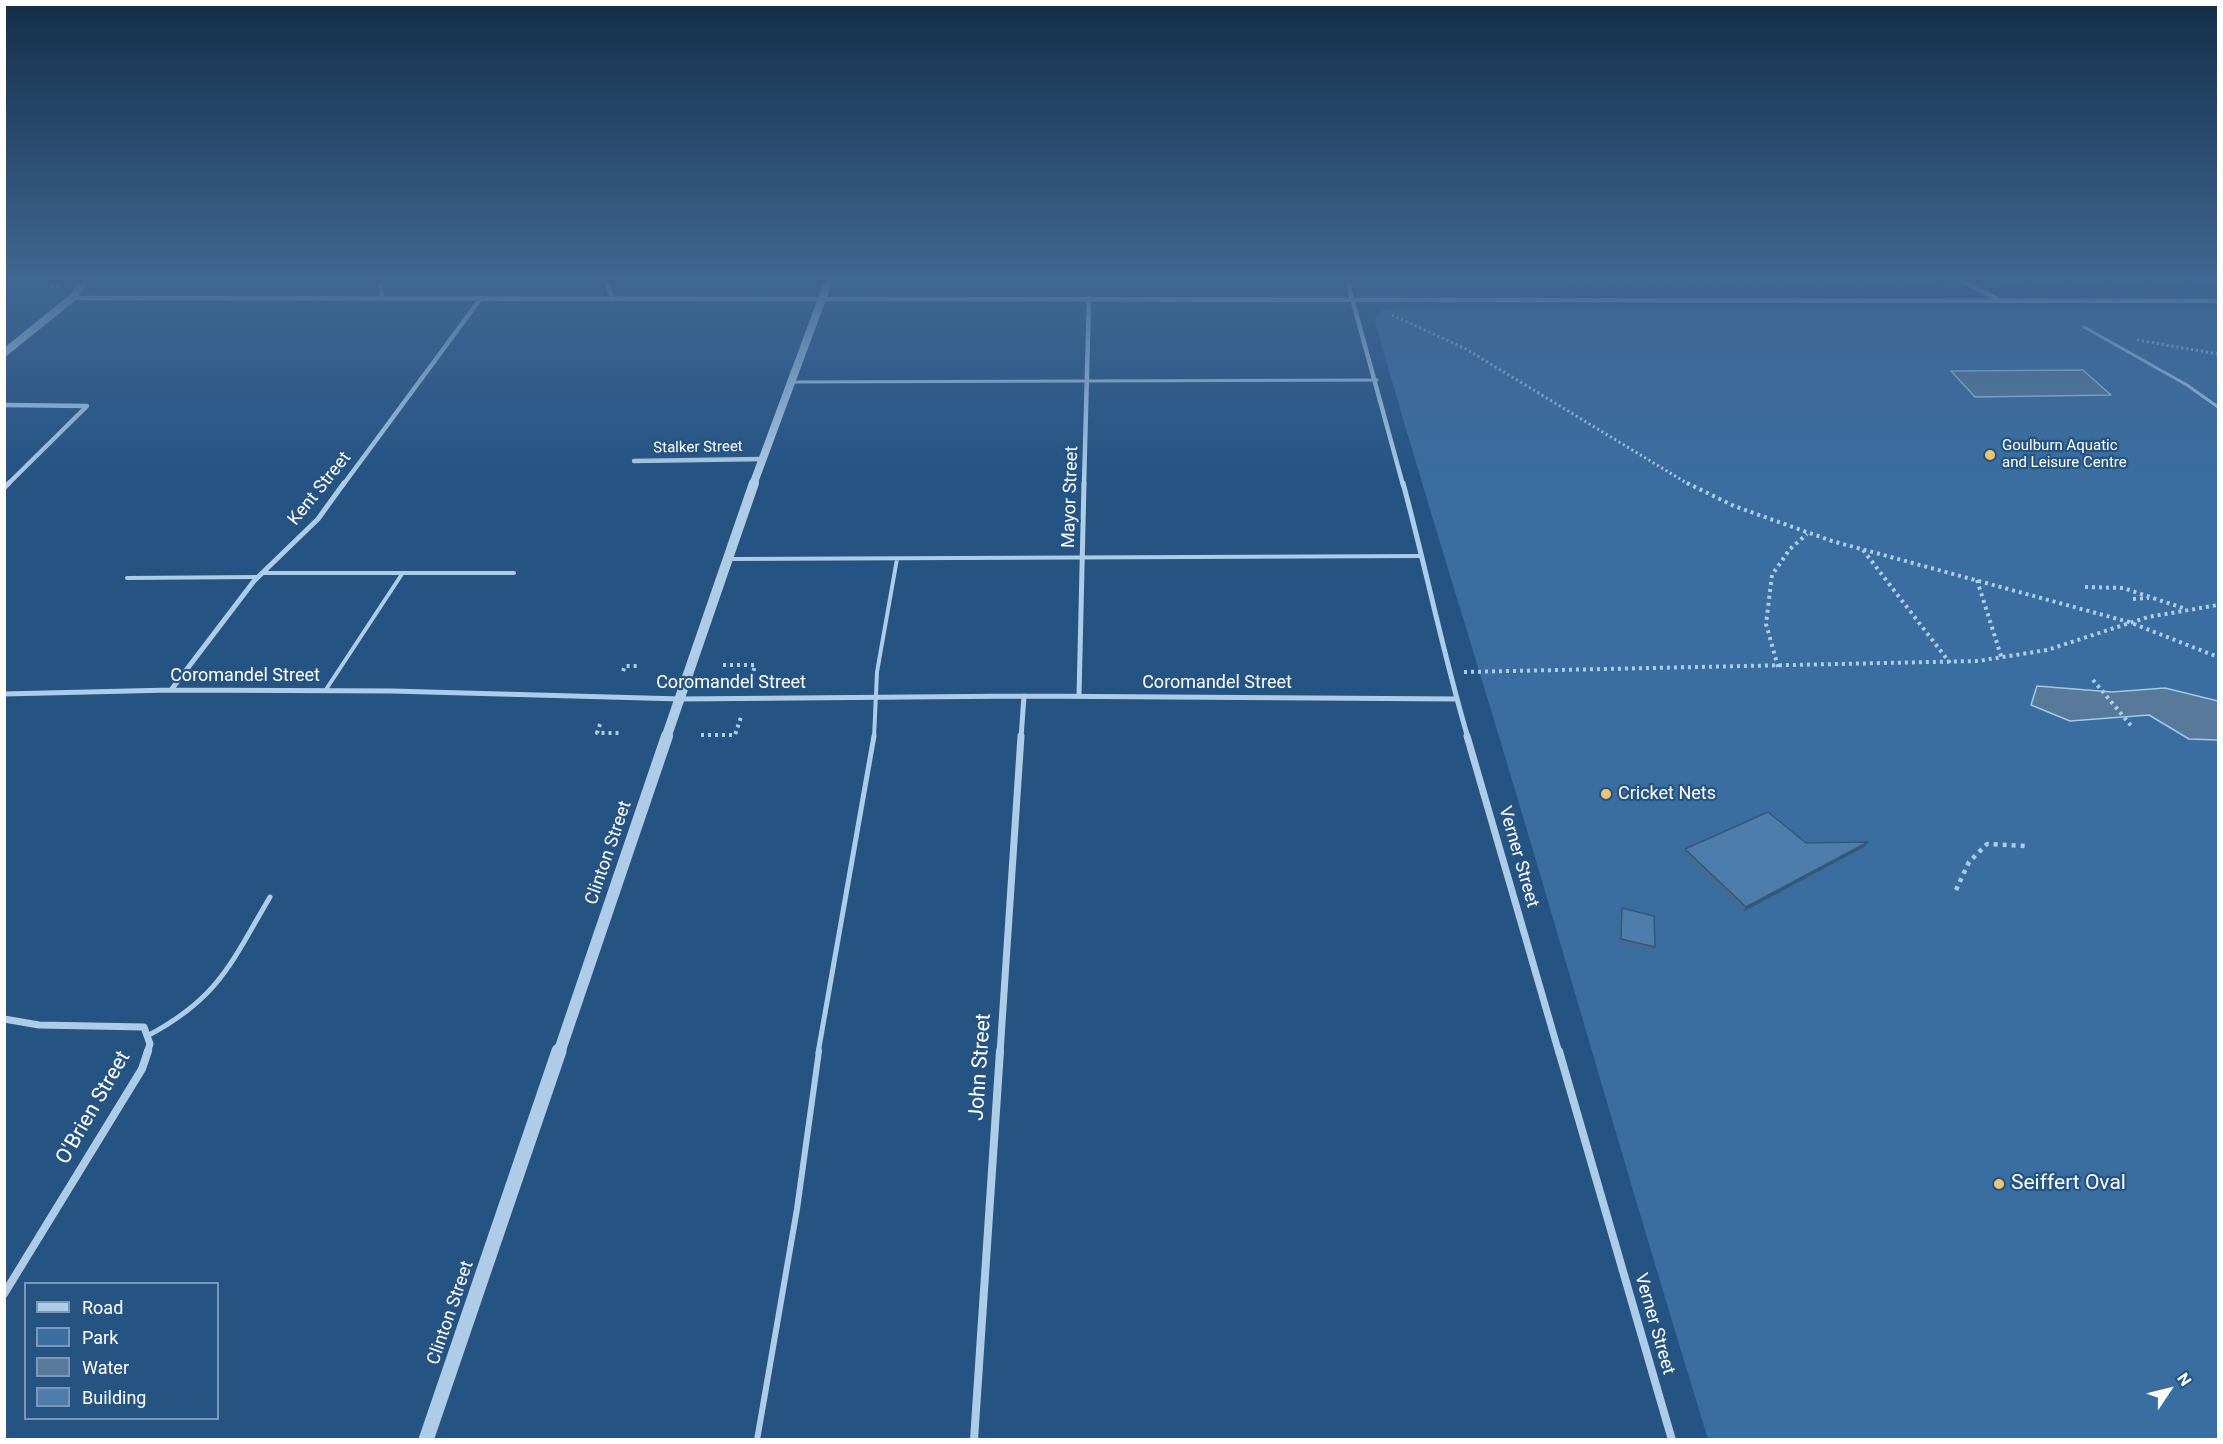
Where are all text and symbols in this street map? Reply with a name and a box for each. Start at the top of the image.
place label: Goulburn Aquatic and Leisure Centre [2002,437,2127,472]
street label: Stalker Street [653,438,743,458]
street label: Mayor Street [1058,446,1084,548]
street label: Kent Street [284,448,356,530]
marker: Goulburn Aquatic and Leisure Centre [1983,448,1997,462]
street label: Coromandel Street [170,665,320,687]
street label: Coromandel Street [656,672,806,694]
street label: Coromandel Street [1142,672,1292,694]
place label: Cricket Nets [1618,783,1716,805]
marker: Cricket Nets [1599,787,1613,801]
street label: Clinton Street [581,798,637,908]
street label: Verner Street [1493,804,1543,910]
street label: John Street [965,1013,997,1121]
street label: O'Brien Street [51,1047,137,1169]
place label: Seiffert Oval [2011,1171,2126,1197]
marker: Seiffert Oval [1992,1177,2006,1191]
street label: Clinton Street [423,1258,479,1368]
street label: Verner Street [1629,1271,1679,1377]
legend [24,1282,219,1420]
text: Road [82,1297,123,1318]
text: Park [82,1327,118,1348]
text: Water [82,1357,129,1378]
north arrow [2139,1360,2199,1420]
text: N [2173,1369,2195,1389]
text: Building [82,1387,146,1408]

